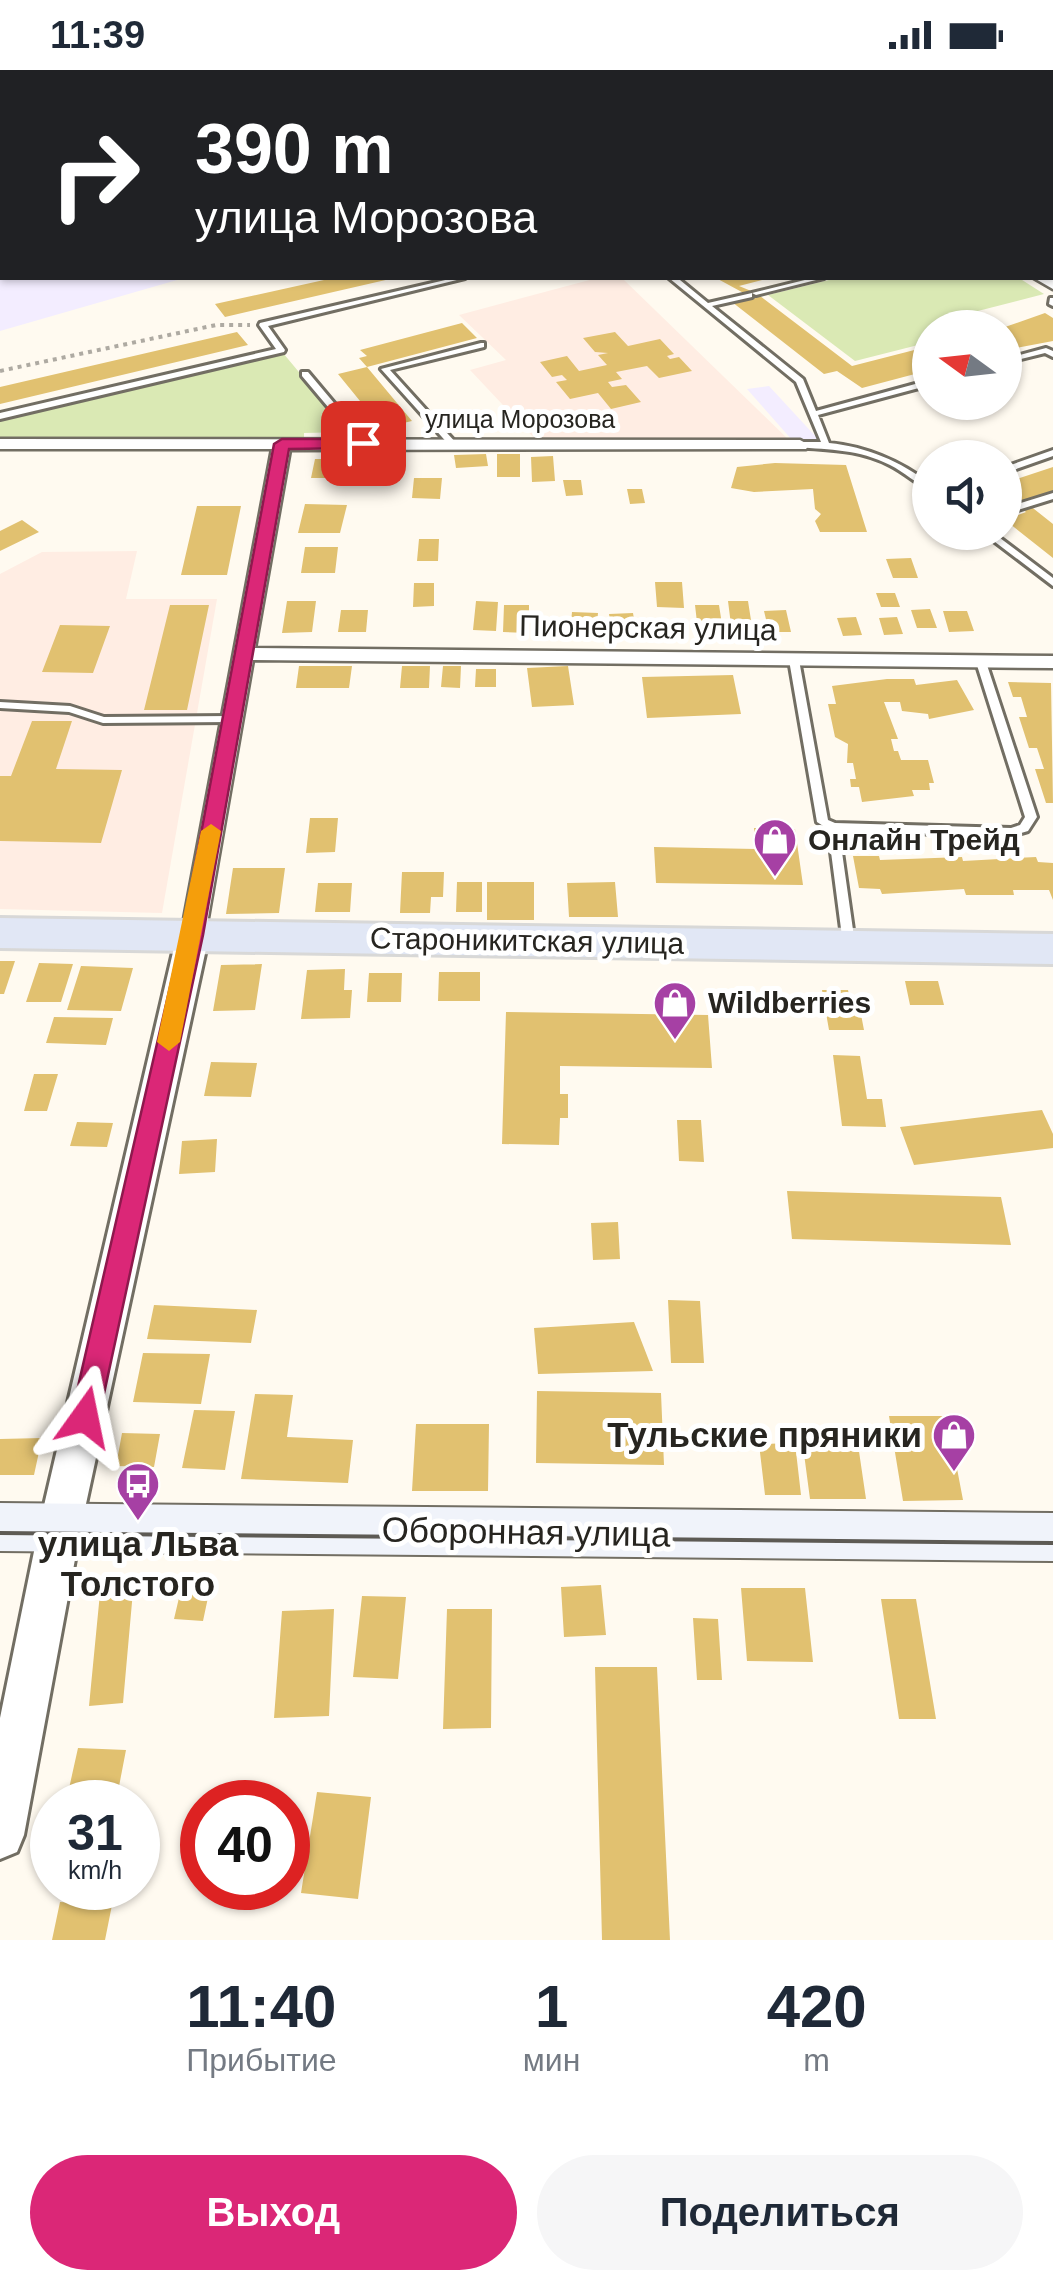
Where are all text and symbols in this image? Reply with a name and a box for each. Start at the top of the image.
text: 11:39 [50,14,145,56]
icon: right [30,110,160,240]
text: 390 m [195,110,393,188]
text: улица Морозова [195,192,537,243]
north arrow [912,310,1022,420]
map controls [912,310,1022,550]
pin [321,401,406,486]
street label: улица Морозова [425,405,615,433]
icon: arrive [336,416,391,471]
button: sound [912,440,1022,550]
street label: Пионерская улица [519,609,777,646]
shop icon: Онлайн Трейд [752,817,798,878]
place label: Онлайн Трейд [808,823,1020,856]
street label: Староникитская улица [370,921,685,960]
shop icon: Wildberries [652,980,698,1041]
place label: Wildberries [708,986,871,1019]
position arrow [33,1365,137,1469]
shop icon: Тульские пряники [931,1412,977,1473]
place label: Тульские пряники [607,1415,922,1454]
bus stop icon: улица Льва Толстого [115,1461,161,1522]
street label: Оборонная улица [381,1509,671,1554]
place label: улица Льва Толстого [38,1524,239,1603]
speed limit sign: 40 [180,1780,310,1910]
text: 31 [67,1805,123,1861]
text: km/h [68,1856,122,1884]
text: 11:40 [186,1973,336,2040]
text: 1 [535,1973,568,2040]
text: 420 [767,1973,867,2040]
text: Прибытие [186,2042,337,2078]
text: мин [523,2042,580,2078]
text: m [803,2042,830,2078]
button: Выход [30,2155,517,2270]
button: Поделиться [537,2155,1023,2270]

